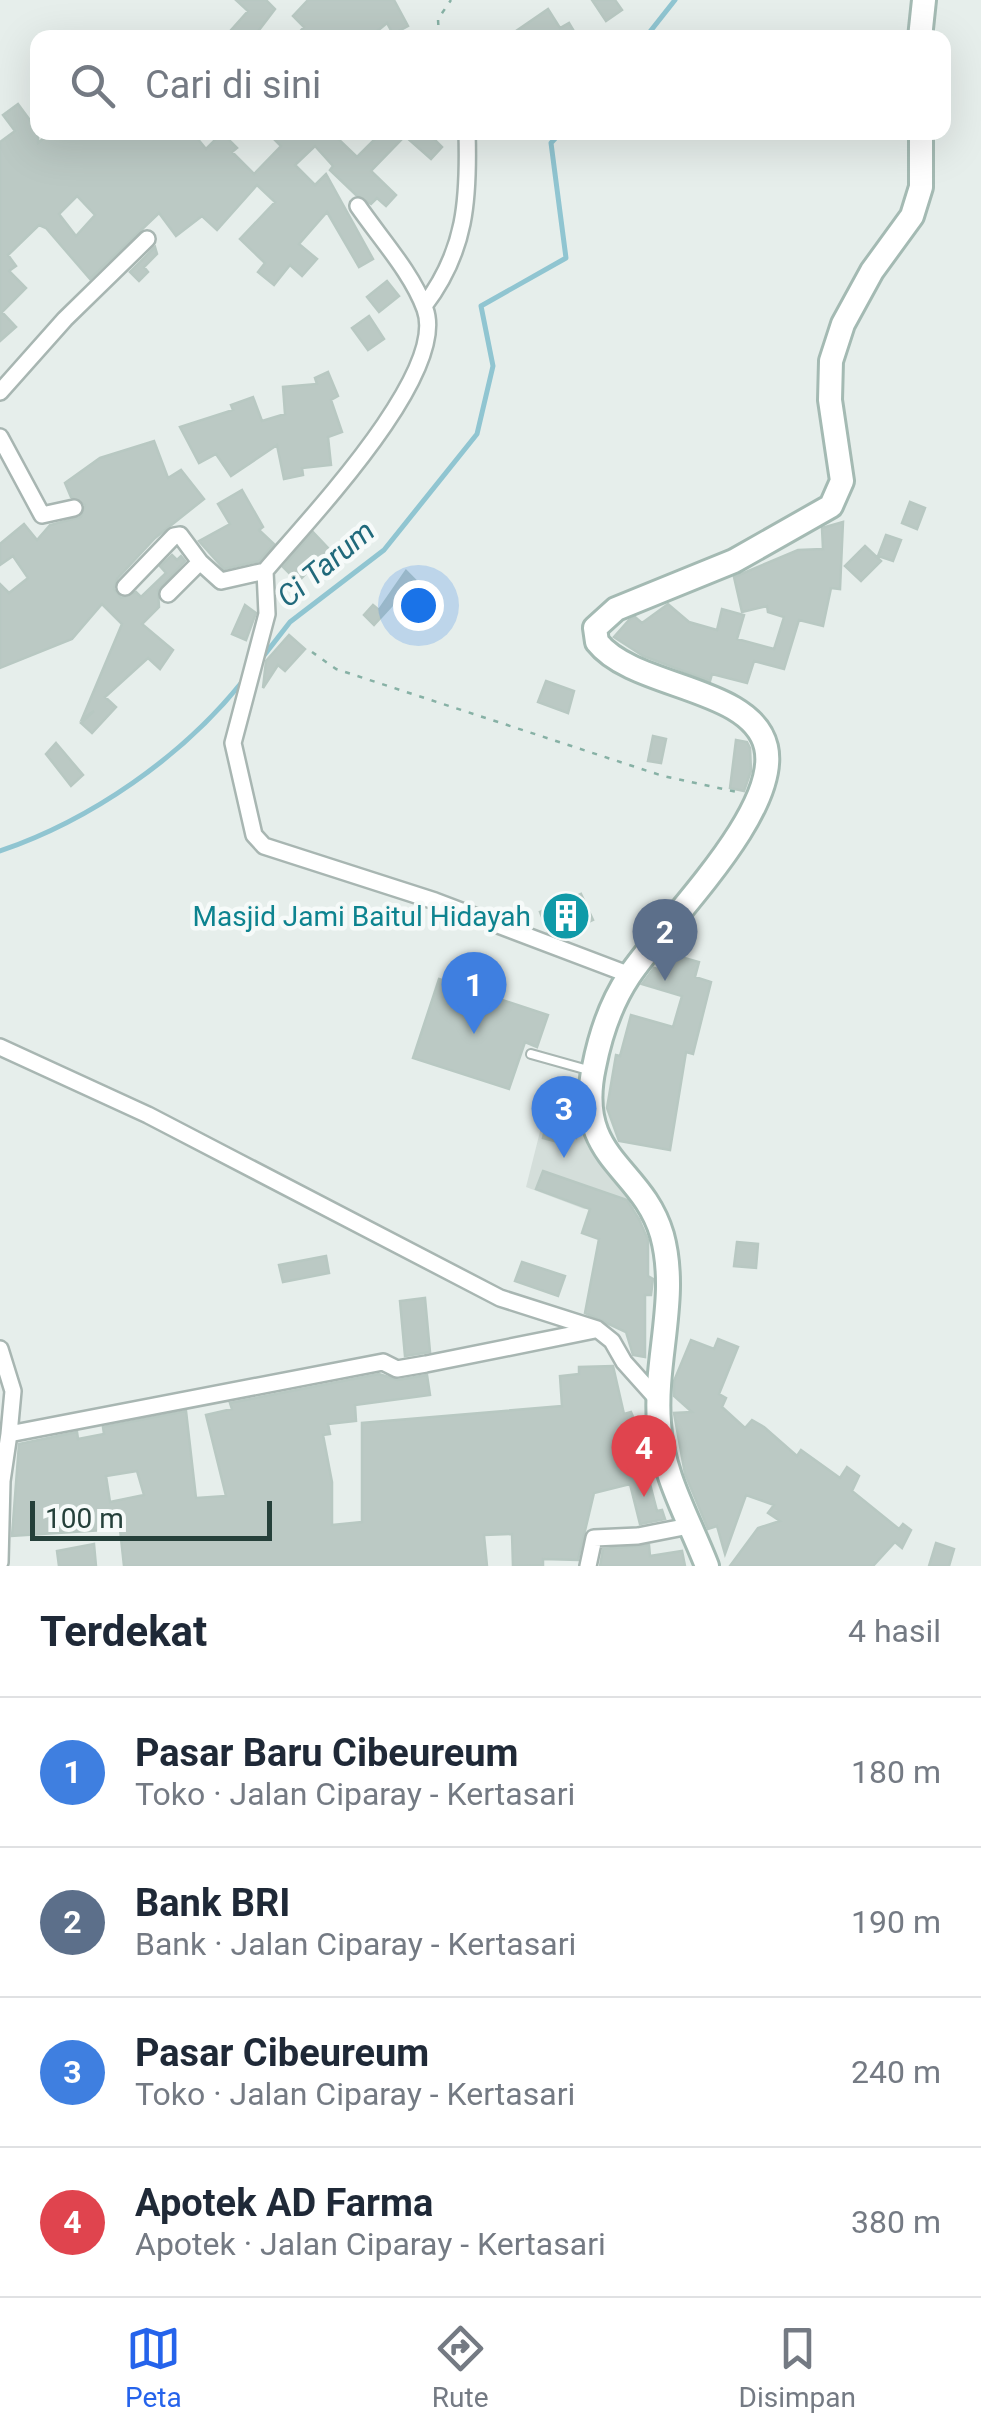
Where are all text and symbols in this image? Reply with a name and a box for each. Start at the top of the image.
search box [30,30,951,140]
icon: search [65,58,120,113]
text: Cari di sini [145,63,321,107]
water label: Ci Tarum [270,513,381,614]
your location [393,580,444,631]
building icon: Masjid Jami Baitul Hidayah [540,890,592,942]
pin: 2 [632,898,698,981]
place label: Masjid Jami Baitul Hidayah [193,900,531,933]
pin: 1 [442,952,506,1034]
pin: 3 [532,1076,596,1158]
pin: 4 [612,1414,676,1497]
scale bar [30,1496,272,1540]
text: 100 m [45,1502,124,1535]
text: Terdekat [40,1607,207,1656]
text: 4 hasil [848,1612,941,1650]
text: Pasar Baru Cibeureum [135,1731,518,1775]
text: 1 [63,1753,82,1791]
text: 180 m [851,1753,941,1791]
text: Toko · Jalan Ciparay - Kertasari [135,1775,575,1813]
text: Bank BRI [135,1881,290,1925]
text: 2 [63,1903,82,1941]
text: 190 m [851,1903,941,1941]
text: Bank · Jalan Ciparay - Kertasari [135,1925,576,1963]
text: Pasar Cibeureum [135,2031,429,2075]
text: 3 [63,2053,82,2091]
text: 240 m [851,2053,941,2091]
text: Toko · Jalan Ciparay - Kertasari [135,2075,575,2113]
text: Apotek AD Farma [135,2181,433,2225]
text: 4 [63,2203,82,2241]
text: 380 m [851,2203,941,2241]
text: Apotek · Jalan Ciparay - Kertasari [135,2225,606,2263]
tab: Peta [125,2321,182,2414]
tab: Rute [432,2321,489,2414]
tab: Disimpan [739,2321,856,2414]

